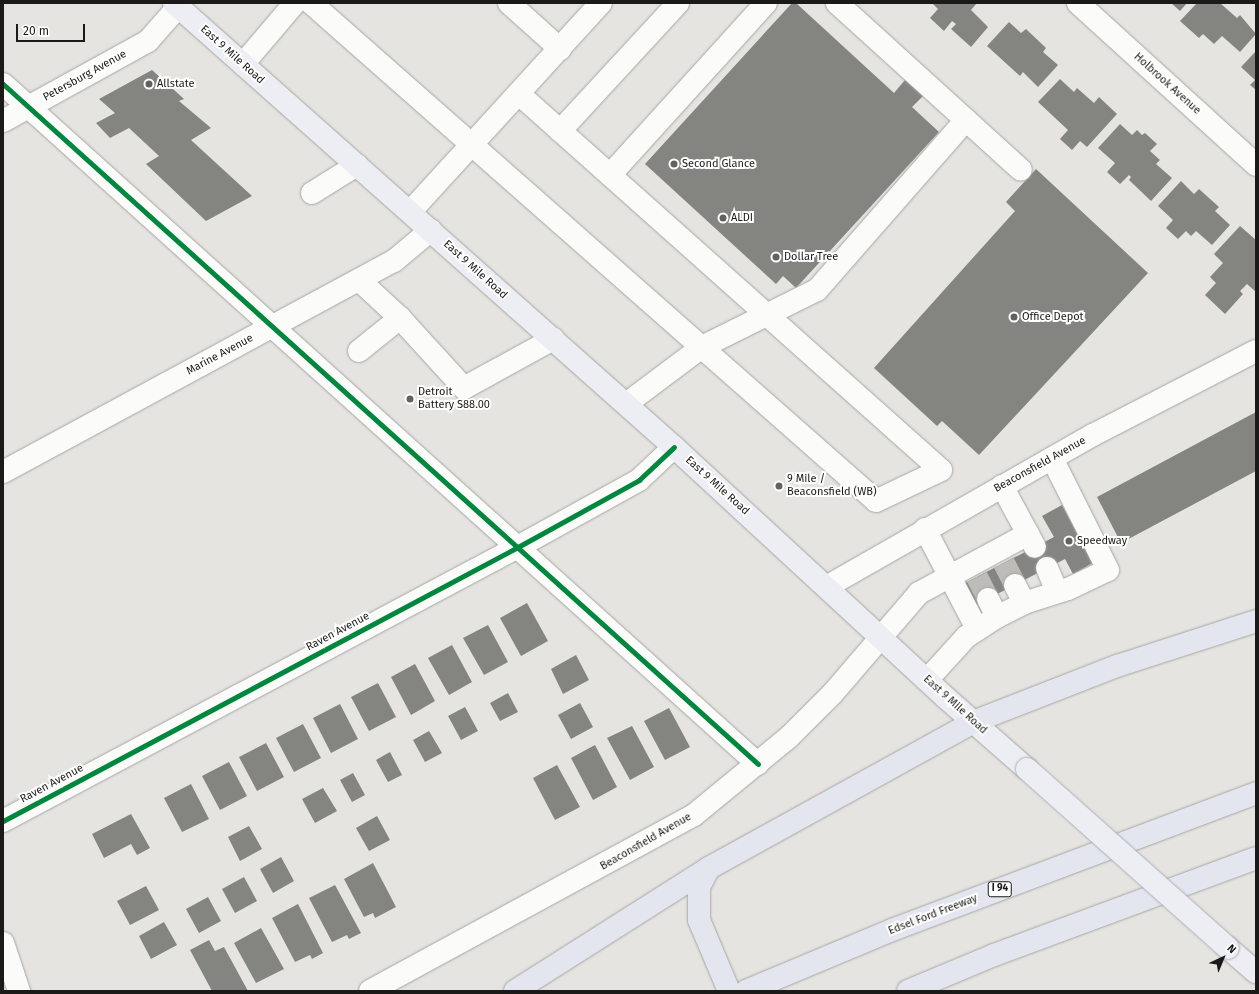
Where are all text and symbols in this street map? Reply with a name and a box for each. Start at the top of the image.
scale bar [18,16,87,42]
street label: East 9 Mile Road [197,23,267,87]
text: 20 m [23,24,49,38]
street label: Petersburg Avenue [41,48,129,104]
street label: Holbrook Avenue [1131,50,1203,118]
place label: Allstate [157,77,195,91]
marker: Allstate [144,79,154,89]
place label: Second Glance [682,157,755,171]
marker: Second Glance [669,159,679,169]
place label: ALDI [731,211,753,225]
marker: ALDI [718,213,728,223]
street label: East 9 Mile Road [440,238,510,302]
place label: Dollar Tree [784,250,838,264]
marker: Dollar Tree [771,252,781,262]
place label: Office Depot [1022,310,1084,324]
marker: Office Depot [1009,312,1019,322]
street label: Marine Avenue [184,332,256,378]
place label: Detroit Battery S88.00 [418,386,490,412]
marker: Detroit Battery S88.00 [405,394,415,404]
street label: Beaconsfield Avenue [992,434,1088,496]
street label: East 9 Mile Road [682,454,752,518]
place label: 9 Mile / Beaconsfield (WB) [787,473,876,499]
marker: 9 Mile / Beaconsfield (WB) [774,481,784,491]
place label: Speedway [1077,534,1127,548]
marker: Speedway [1064,536,1074,546]
street label: Raven Avenue [304,610,372,654]
street label: East 9 Mile Road [920,673,990,737]
street label: Raven Avenue [18,762,86,806]
street label: Beaconsfield Avenue [598,811,694,873]
road number: I 94 [987,881,1013,897]
street label: Edsel Ford Freeway [887,892,979,938]
north arrow [1203,938,1243,978]
text: N [1225,942,1239,956]

